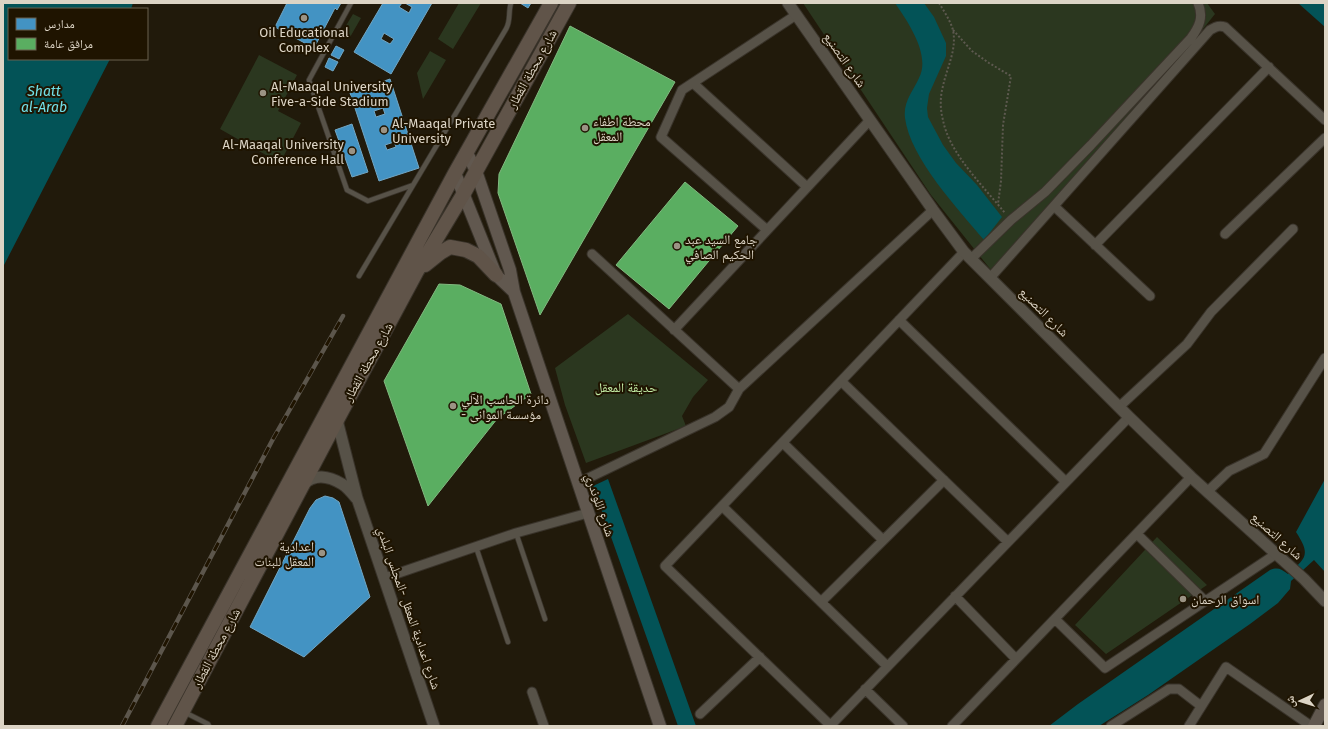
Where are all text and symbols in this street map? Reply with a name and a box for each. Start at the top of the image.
legend [8,8,148,60]
marker: Oil Educational Complex [299,13,309,23]
text: مدارس [44,17,75,31]
place label: Oil Educational Complex [259,25,349,55]
street label: شارع محطة القطار [504,27,562,113]
street label: شارع التصنيع [819,30,869,91]
text: مرافق عامة [44,37,93,51]
place label: Al-Maaqal University Five-a-Side Stadium [271,79,393,109]
water label: Shatt al-Arab [21,83,67,116]
marker: Al-Maaqal University Five-a-Side Stadium [258,88,268,98]
place label: محطة اطفاء المعقل [593,114,651,145]
place label: Al-Maaqal Private University [392,116,495,146]
marker: محطة اطفاء المعقل [580,123,590,133]
marker: Al-Maaqal Private University [379,125,389,135]
place label: Al-Maaqal University Conference Hall [223,137,345,167]
marker: Al-Maaqal University Conference Hall [347,146,357,156]
place label: جامع السيد عبد الحكيم الصافي [685,232,757,265]
marker: جامع السيد عبد الحكيم الصافي [672,241,682,251]
street label: شارع التصنيع [1015,284,1072,341]
street label: شارع محطة القطار [340,320,398,406]
park label: حديقة المعقل [595,380,657,396]
place label: دائرة الحاسب الآلي - مؤسسة الموانى [461,392,549,423]
marker: دائرة الحاسب الآلي - مؤسسة الموانى [448,401,458,411]
street label: شارع اللوندري [579,471,618,540]
street label: شارع التصنيع [1247,509,1306,564]
street label: شارع اعدادية المعقل -المجلس البلدي [371,525,444,692]
place label: اعدادية المعقل للبنات [254,539,314,570]
marker: اعدادية المعقل للبنات [317,548,327,558]
place label: اسواق الرحمان [1191,592,1259,608]
marker: اسواق الرحمان [1178,594,1188,604]
street label: شارع محطة القطار [188,606,245,692]
north arrow [1280,681,1320,721]
text: ش [1284,695,1298,708]

